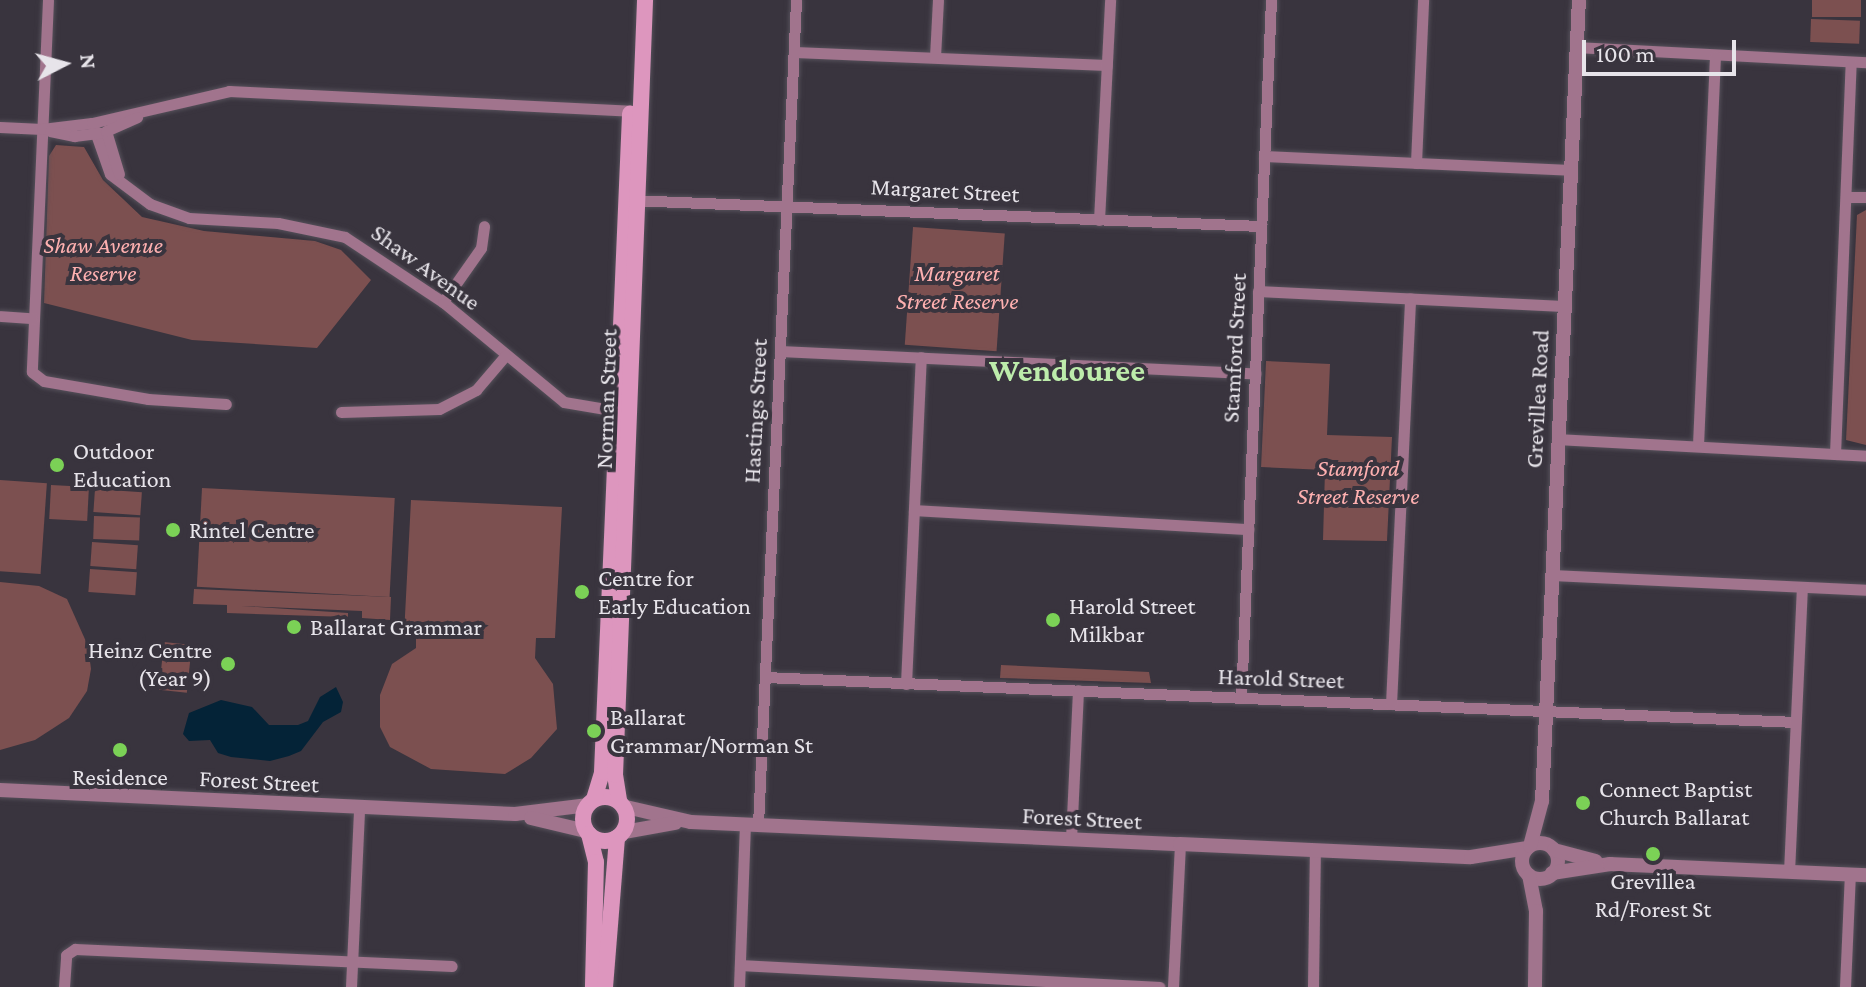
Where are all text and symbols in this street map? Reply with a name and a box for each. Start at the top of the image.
north arrow [24,24,104,104]
scale bar [1586,24,1740,74]
text: 100 m [1596,40,1655,67]
text: N [75,53,102,70]
street label: Margaret Street [870,172,1020,208]
street label: Shaw Avenue [366,218,486,316]
park label: Shaw Avenue Reserve [43,231,163,287]
park label: Margaret Street Reserve [896,259,1018,315]
street label: Stamford Street [1216,272,1252,424]
street label: Norman Street [589,328,623,470]
street label: Grevillea Road [1519,329,1555,469]
street label: Hastings Street [737,338,773,484]
district label: Wendouree [989,351,1145,389]
place label: Outdoor Education [73,437,171,493]
park label: Stamford Street Reserve [1297,454,1419,510]
marker: Outdoor Education [48,456,66,474]
place label: Rintel Centre [189,516,315,544]
marker: Rintel Centre [164,521,182,539]
place label: Centre for Early Education [598,564,751,620]
marker: Centre for Early Education [573,583,591,601]
place label: Harold Street Milkbar [1069,592,1195,648]
marker: Harold Street Milkbar [1044,611,1062,629]
place label: Ballarat Grammar [310,613,482,641]
marker: Ballarat Grammar [285,618,303,636]
place label: Heinz Centre (Year 9) [88,636,212,692]
marker: Heinz Centre (Year 9) [219,655,237,673]
street label: Harold Street [1217,661,1345,695]
place label: Ballarat Grammar/Norman St [610,703,813,759]
marker: Ballarat Grammar/Norman St [585,722,603,740]
marker: Residence [111,741,129,759]
place label: Residence [72,763,168,791]
street label: Forest Street [198,763,320,799]
place label: Connect Baptist Church Ballarat [1599,775,1752,831]
marker: Connect Baptist Church Ballarat [1574,794,1592,812]
street label: Forest Street [1021,800,1143,836]
marker: Grevillea Rd/Forest St [1644,845,1662,863]
place label: Grevillea Rd/Forest St [1595,867,1711,923]

